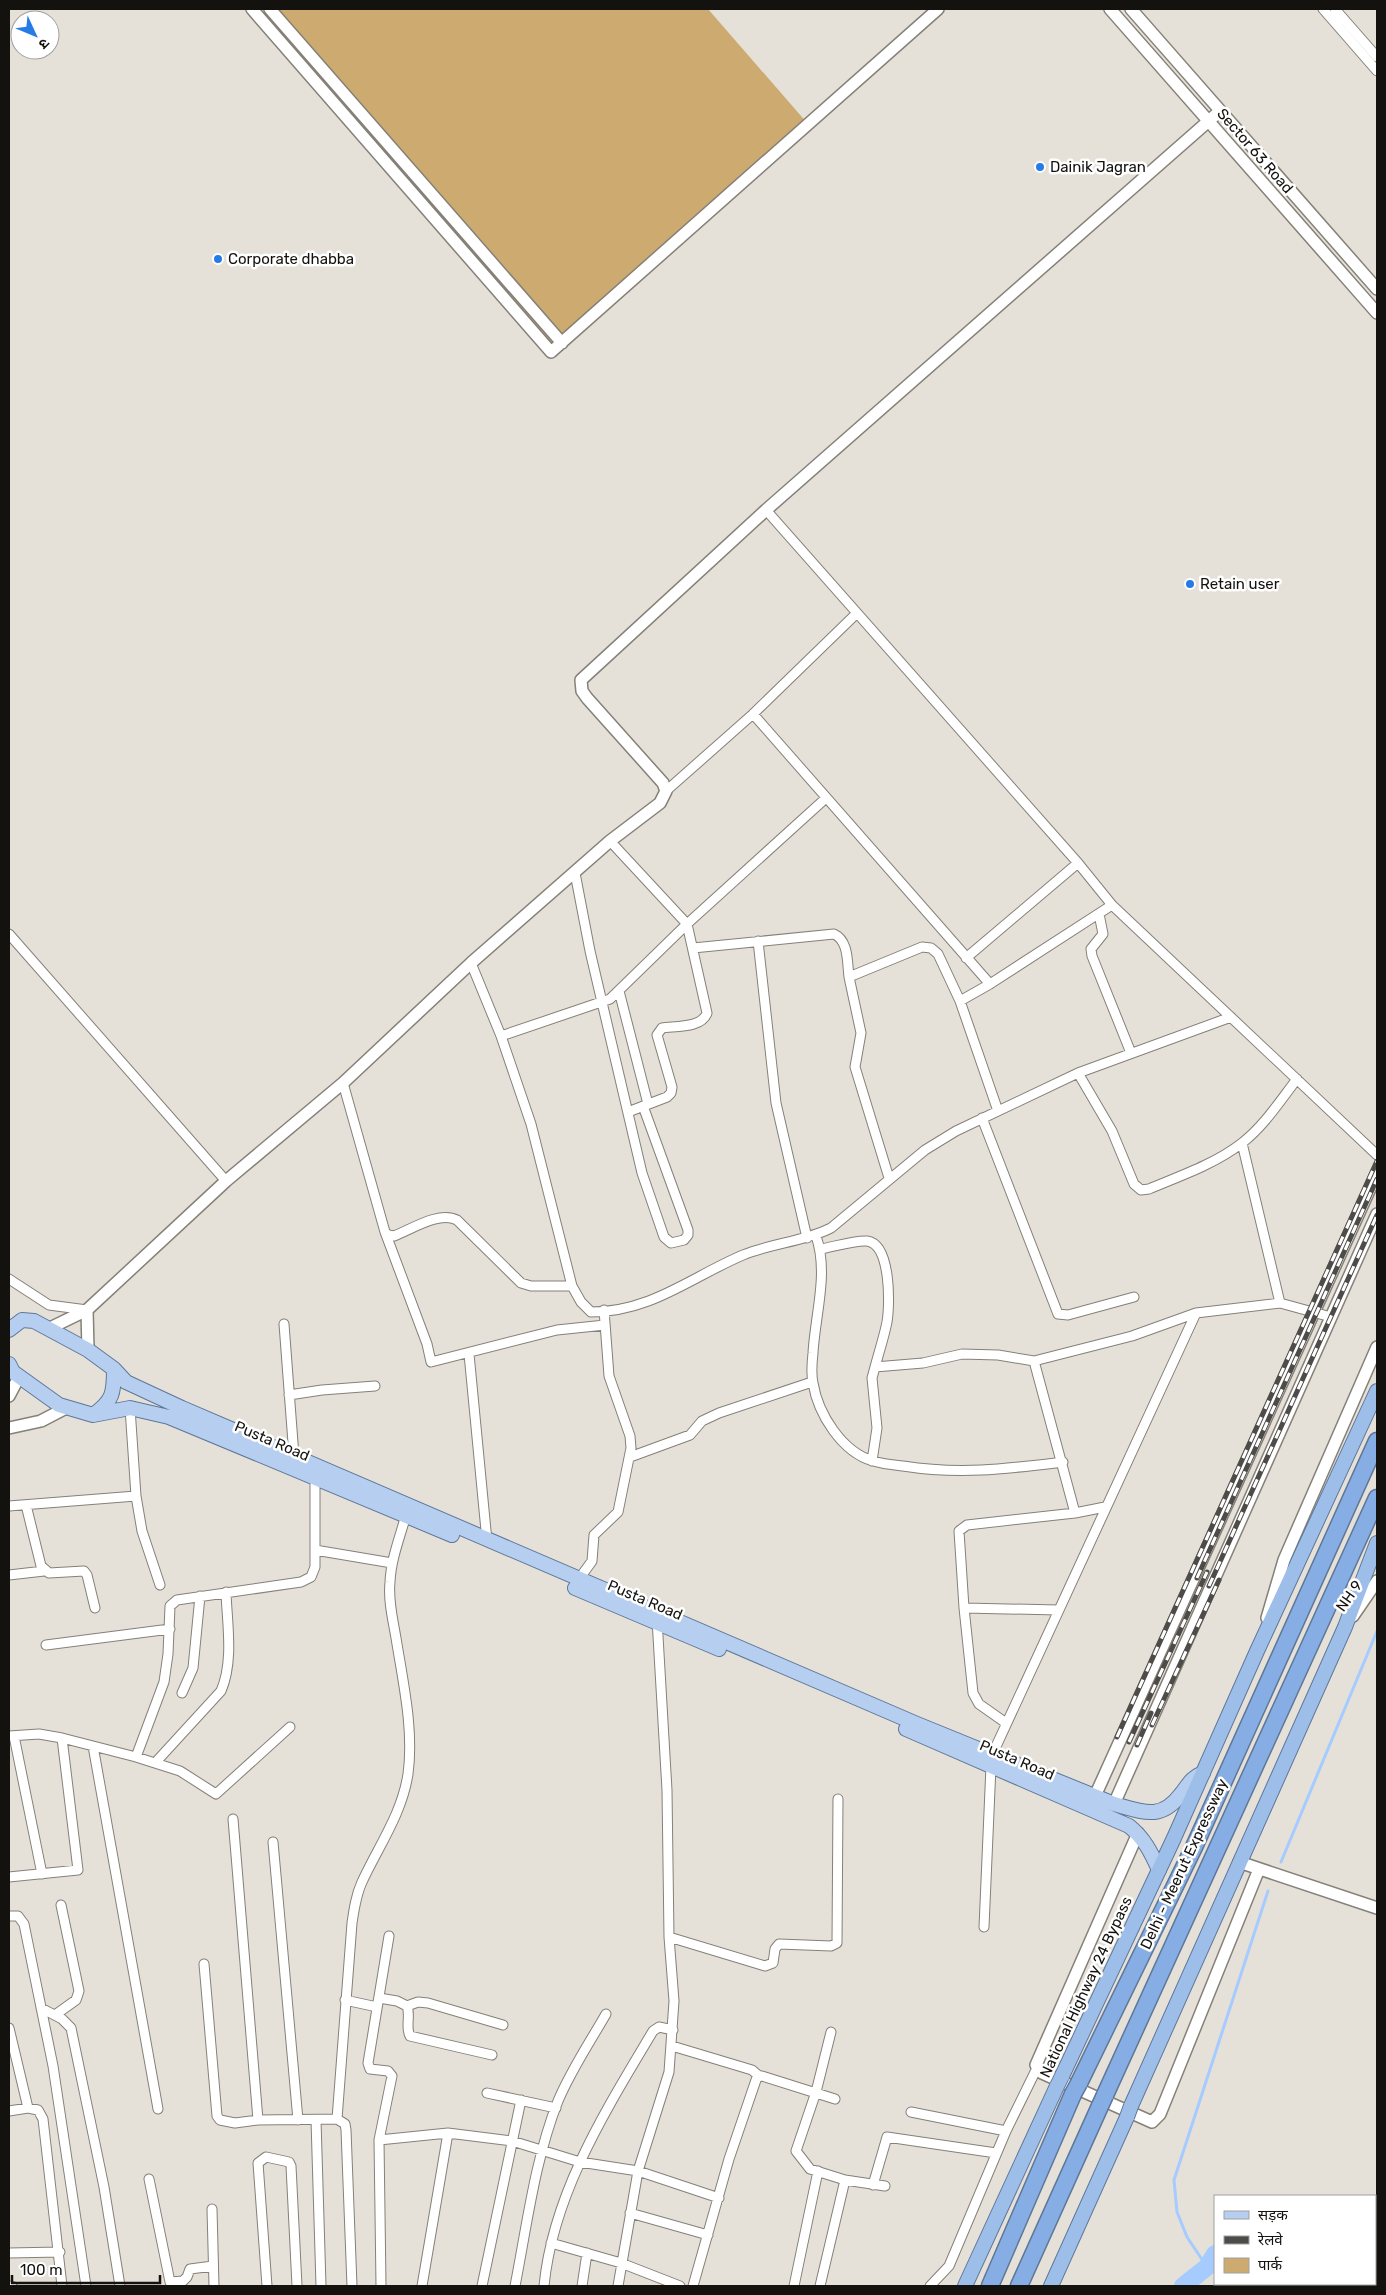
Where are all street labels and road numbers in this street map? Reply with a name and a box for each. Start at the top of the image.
street label: Sector 63 Road [1213,105,1297,197]
street label: Pusta Road [232,1417,312,1465]
street label: Pusta Road [605,1576,685,1624]
street label: NH 9 [1332,1577,1366,1615]
street label: Pusta Road [977,1736,1057,1784]
street label: Delhi - Meerut Expressway [1137,1776,1231,1952]
street label: National Highway 24 Bypass [1036,1893,1136,2080]

